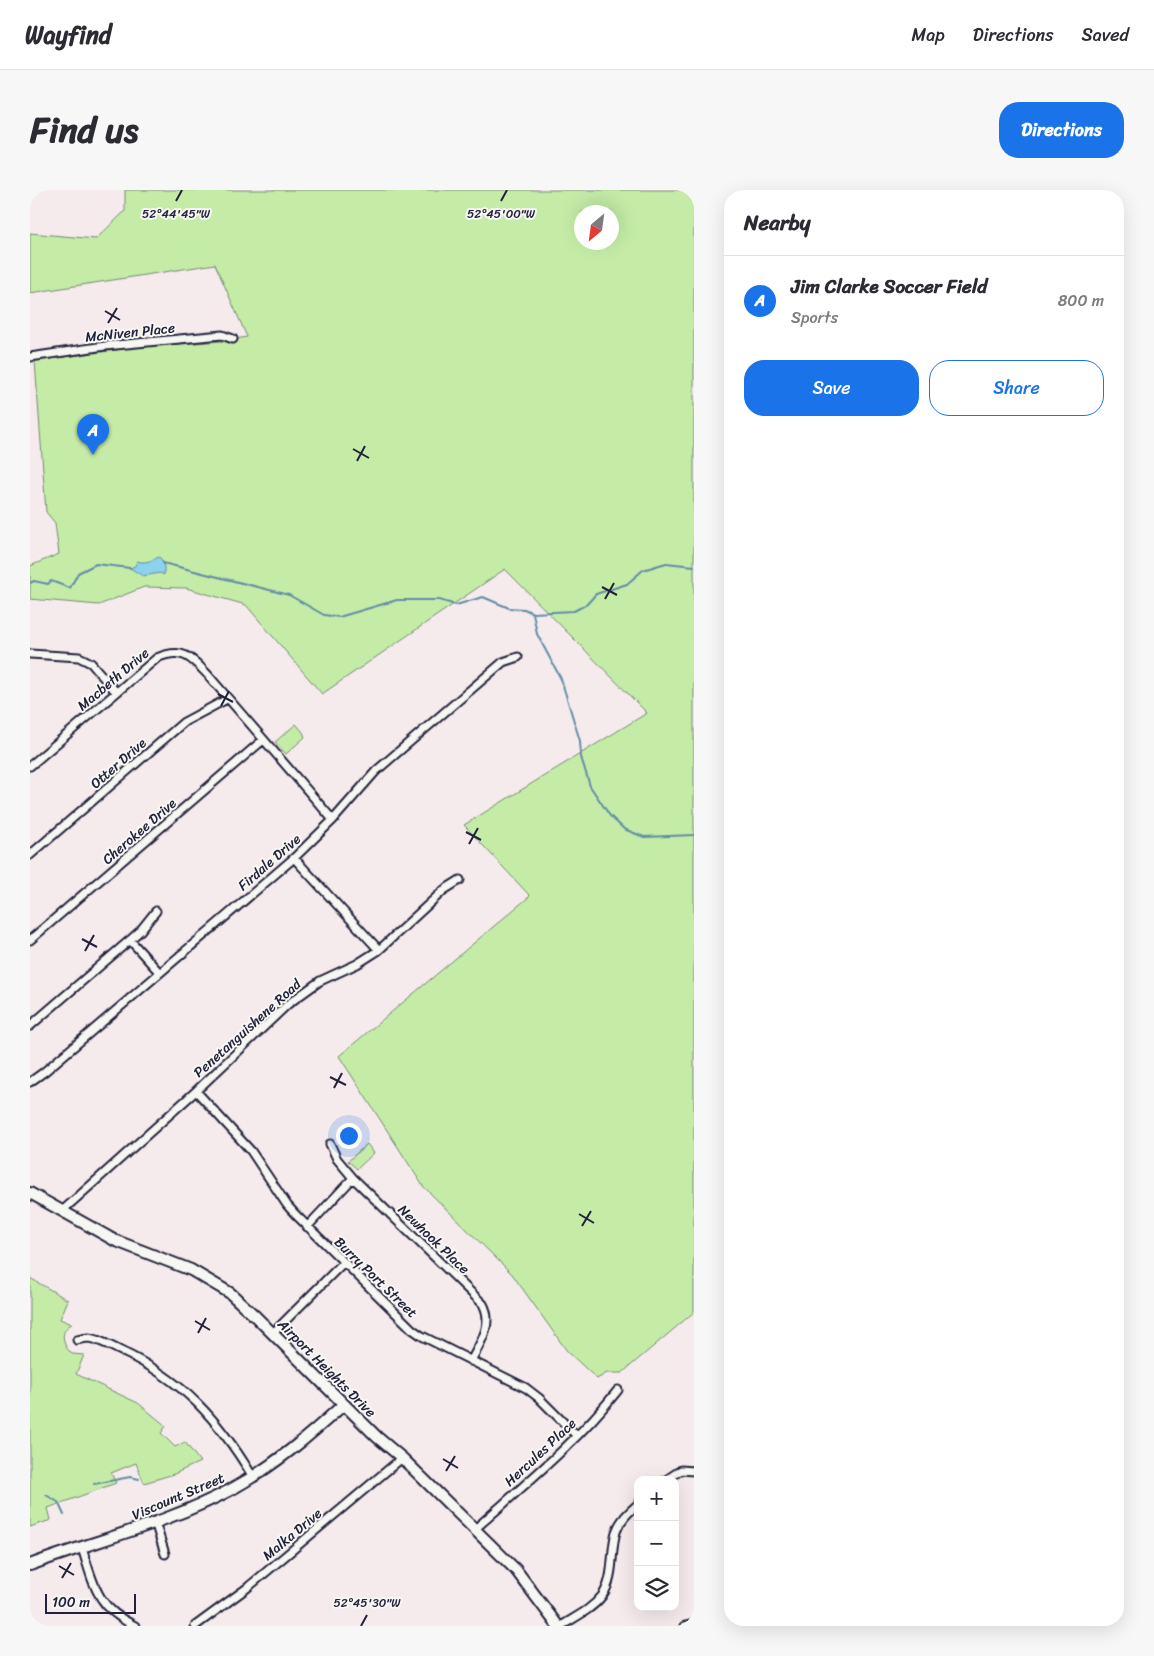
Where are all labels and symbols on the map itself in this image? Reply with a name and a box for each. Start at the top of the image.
text: 52°44'45"W [142,203,211,225]
text: 52°45'00"W [467,203,536,225]
north arrow [574,205,619,250]
street label: McNiven Place [84,315,176,350]
pin: A [77,414,109,455]
street label: Macbeth Drive [71,641,155,717]
street label: Otter Drive [84,731,153,795]
street label: Cherokee Drive [96,791,183,871]
street label: Firdale Drive [232,827,307,897]
street label: Penetanguishene Road [187,972,308,1084]
your location [336,1123,362,1149]
street label: Newhook Place [392,1198,476,1281]
street label: Burry Port Street [328,1231,423,1324]
street label: Airport Heights Drive [271,1312,382,1424]
street label: Hercules Place [498,1412,582,1493]
street label: Viscount Street [128,1466,229,1527]
street label: Malka Drive [257,1502,328,1567]
scale bar [45,1591,136,1614]
text: 52°45'30"W [333,1592,401,1614]

